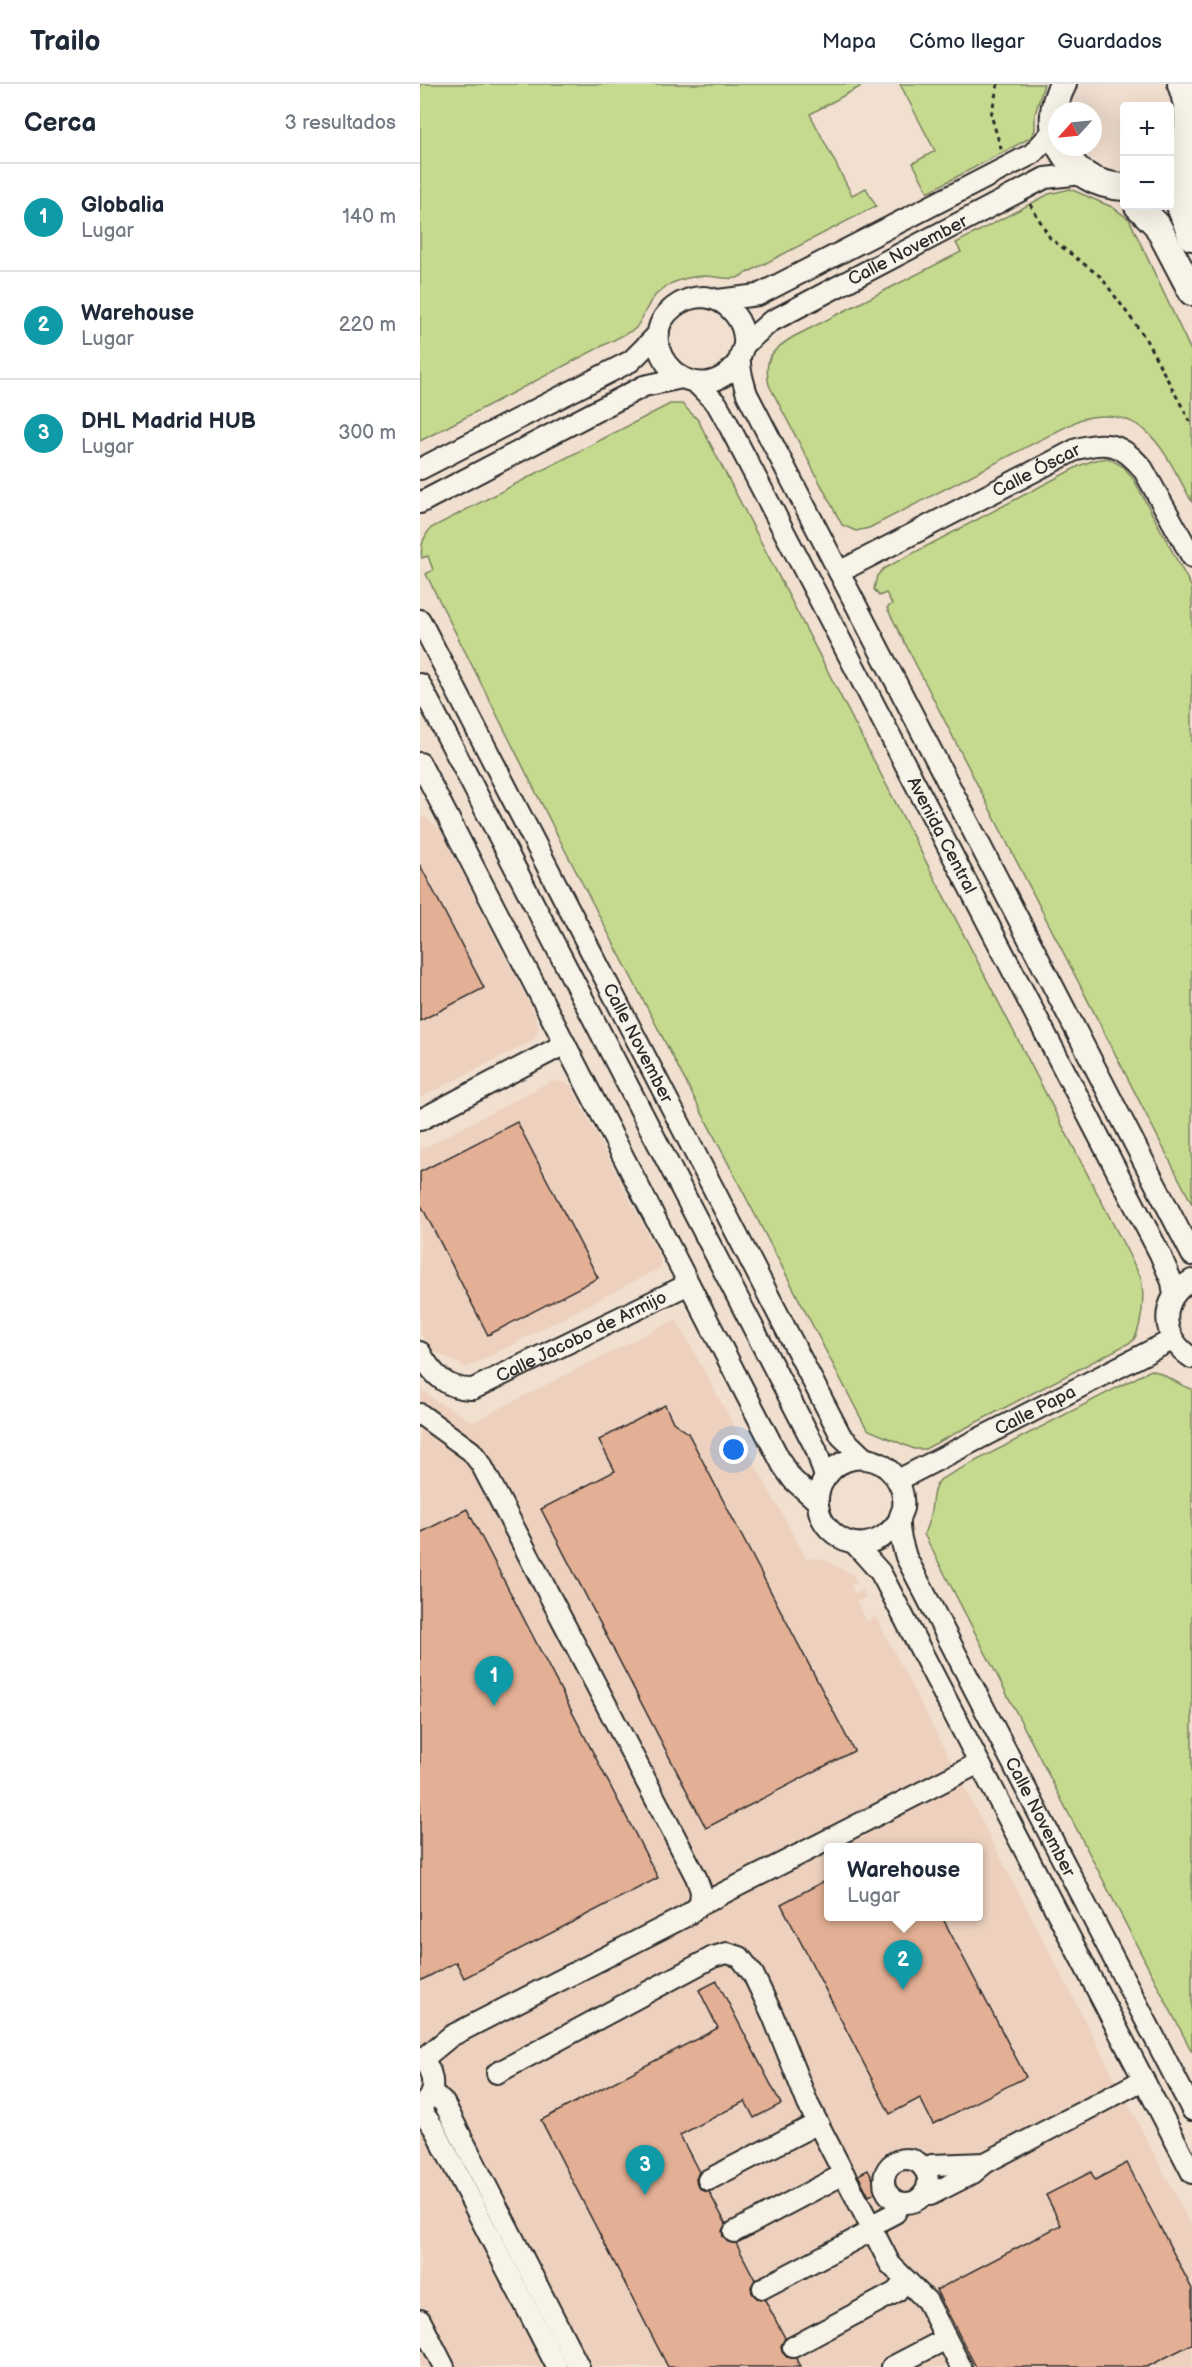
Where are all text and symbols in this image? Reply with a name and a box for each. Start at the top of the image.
text: Trailo [30,25,101,58]
text: Mapa [822,29,876,54]
text: Cómo llegar [909,29,1024,54]
text: Guardados [1057,29,1162,54]
north arrow [1048,102,1102,156]
map controls [1120,102,1174,210]
button: + [1120,102,1174,156]
text: Cerca [24,108,96,139]
text: 3 resultados [285,111,396,135]
button: − [1120,156,1174,210]
text: Globalia [81,192,164,219]
text: 1 [39,205,48,229]
text: 140 m [342,205,396,229]
street label: Calle November [845,210,971,290]
text: Lugar [81,219,134,243]
text: Warehouse [81,300,194,327]
text: 2 [38,313,49,337]
text: 220 m [339,313,396,337]
text: Lugar [81,327,134,351]
text: DHL Madrid HUB [81,408,256,435]
text: 3 [38,421,49,445]
text: 300 m [338,421,396,445]
text: Lugar [81,435,134,459]
street label: Calle Óscar [989,439,1084,502]
street label: Avenida Central [902,773,981,897]
street label: Calle November [598,980,678,1107]
street label: Calle Jacobo de Armijo [493,1287,670,1387]
street label: Calle Papa [991,1381,1079,1440]
your location [719,1435,748,1464]
pin: 1 [474,1656,514,1706]
street label: Calle November [1000,1754,1080,1881]
popup [824,1843,983,1921]
text: Warehouse [847,1857,960,1884]
text: Lugar [847,1884,900,1908]
pin: 2 [884,1940,922,1990]
pin: 3 [626,2146,664,2195]

